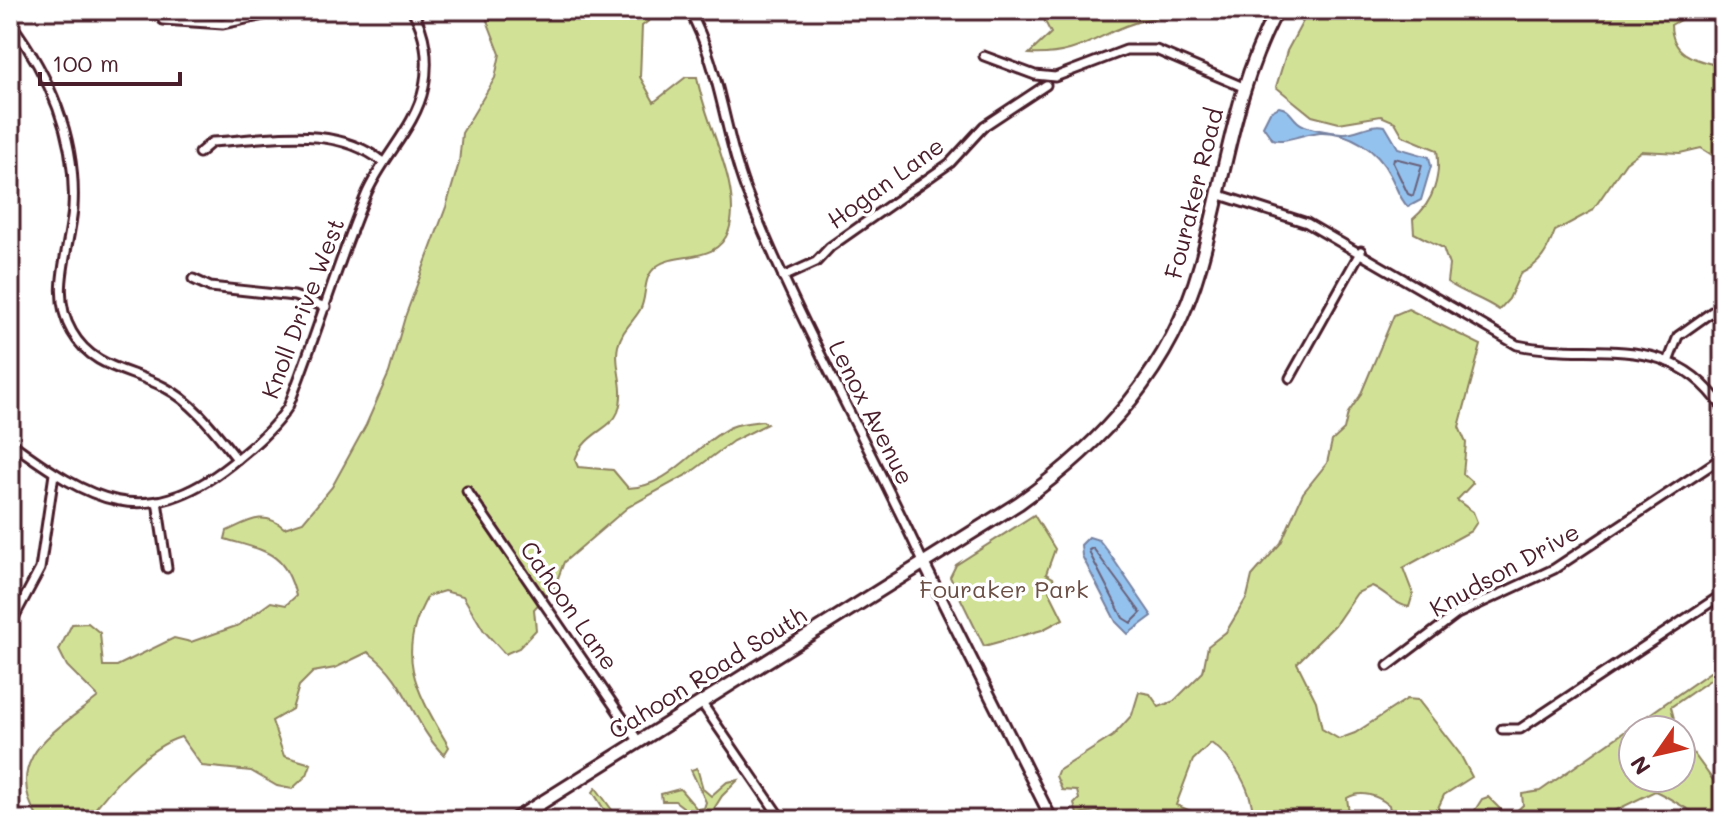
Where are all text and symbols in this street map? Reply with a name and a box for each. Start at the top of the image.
scale bar [40,36,180,86]
text: 100 m [52,47,119,78]
street label: Fouraker Road [1157,104,1229,282]
street label: Hogan Lane [821,129,949,235]
street label: Knoll Drive West [253,213,351,403]
street label: Lenox Avenue [822,335,922,489]
street label: Knudson Drive [1424,515,1584,623]
street label: Cahoon Lane [514,534,626,676]
park label: Fouraker Park [919,573,1089,604]
street label: Cahoon Road South [602,599,812,745]
north arrow [1617,714,1697,794]
text: N [1623,750,1657,780]

